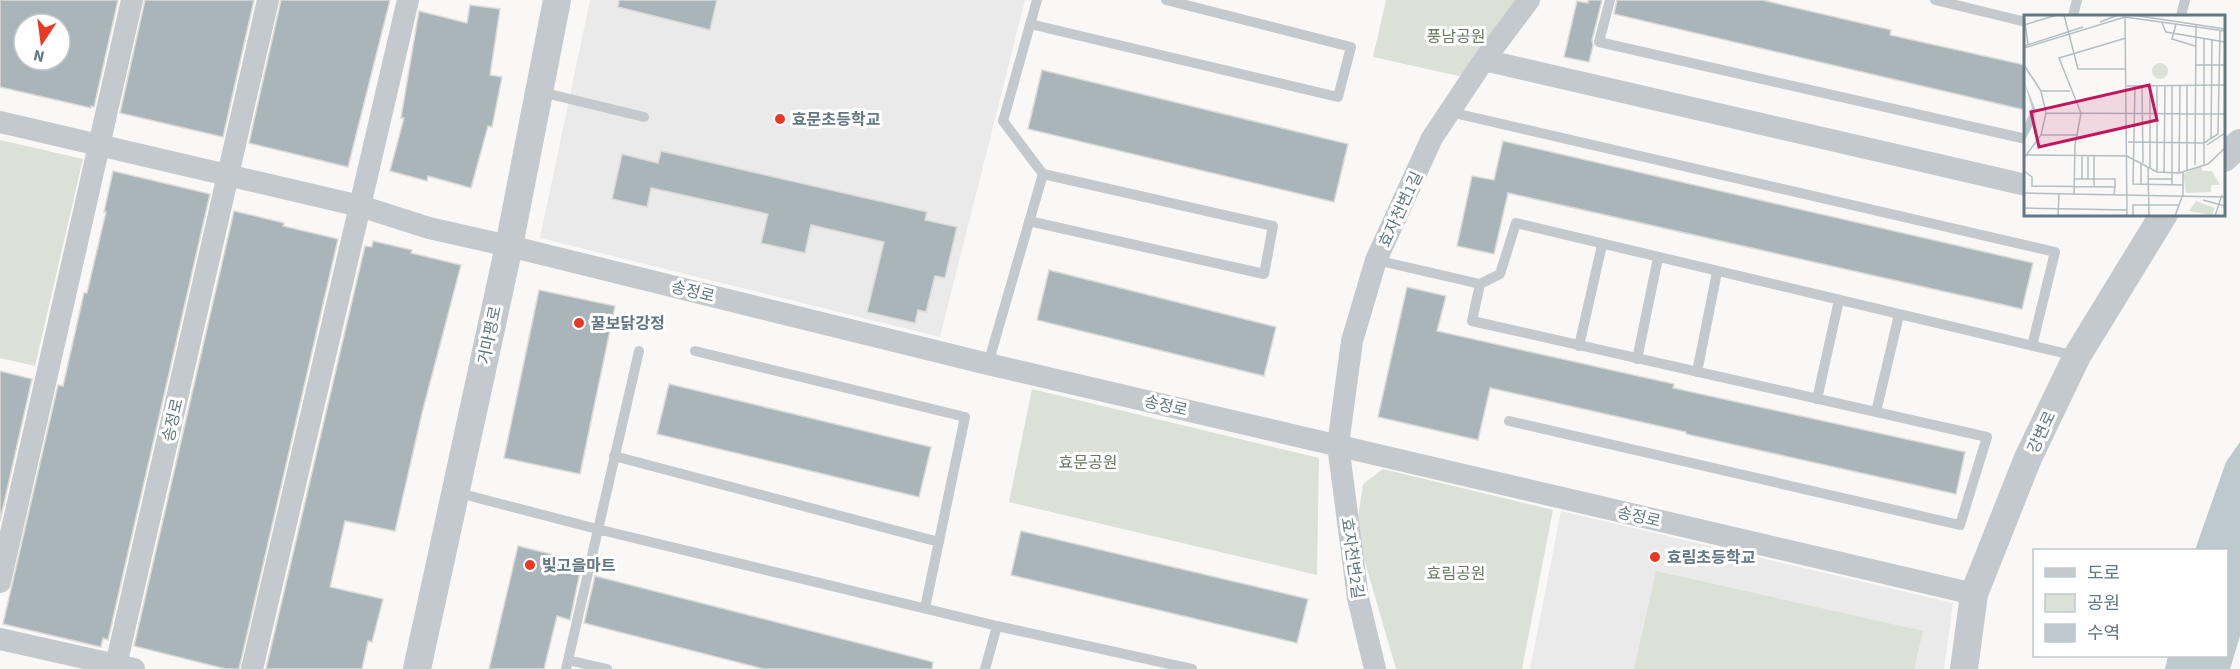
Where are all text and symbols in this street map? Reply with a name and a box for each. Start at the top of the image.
north arrow [12,12,72,72]
inset map [2024,15,2225,216]
park label: 풍남공원 [1427,26,1485,48]
text: N [31,44,47,68]
place label: 효문초등학교 [792,109,881,131]
marker: 효문초등학교 [773,112,787,126]
street label: 효자천변1길 [1374,168,1428,251]
street label: 송정로 [669,276,717,308]
street label: 거마평로 [473,304,507,366]
place label: 꿀보닭강정 [591,313,665,335]
marker: 꿀보닭강정 [572,316,586,330]
street label: 송정로 [1142,390,1190,422]
street label: 송정로 [157,396,189,444]
street label: 강변로 [2023,408,2061,457]
park label: 효문공원 [1059,452,1117,474]
street label: 송정로 [1615,501,1663,533]
street label: 효자천변2길 [1335,516,1369,600]
place label: 효림초등학교 [1667,547,1756,569]
legend [2033,549,2228,657]
marker: 효림초등학교 [1648,550,1662,564]
place label: 빛고을마트 [542,555,616,577]
marker: 빛고을마트 [523,558,537,572]
text: 도로 [2087,561,2120,586]
park label: 효림공원 [1427,563,1485,585]
text: 공원 [2087,591,2120,616]
text: 수역 [2087,621,2120,646]

